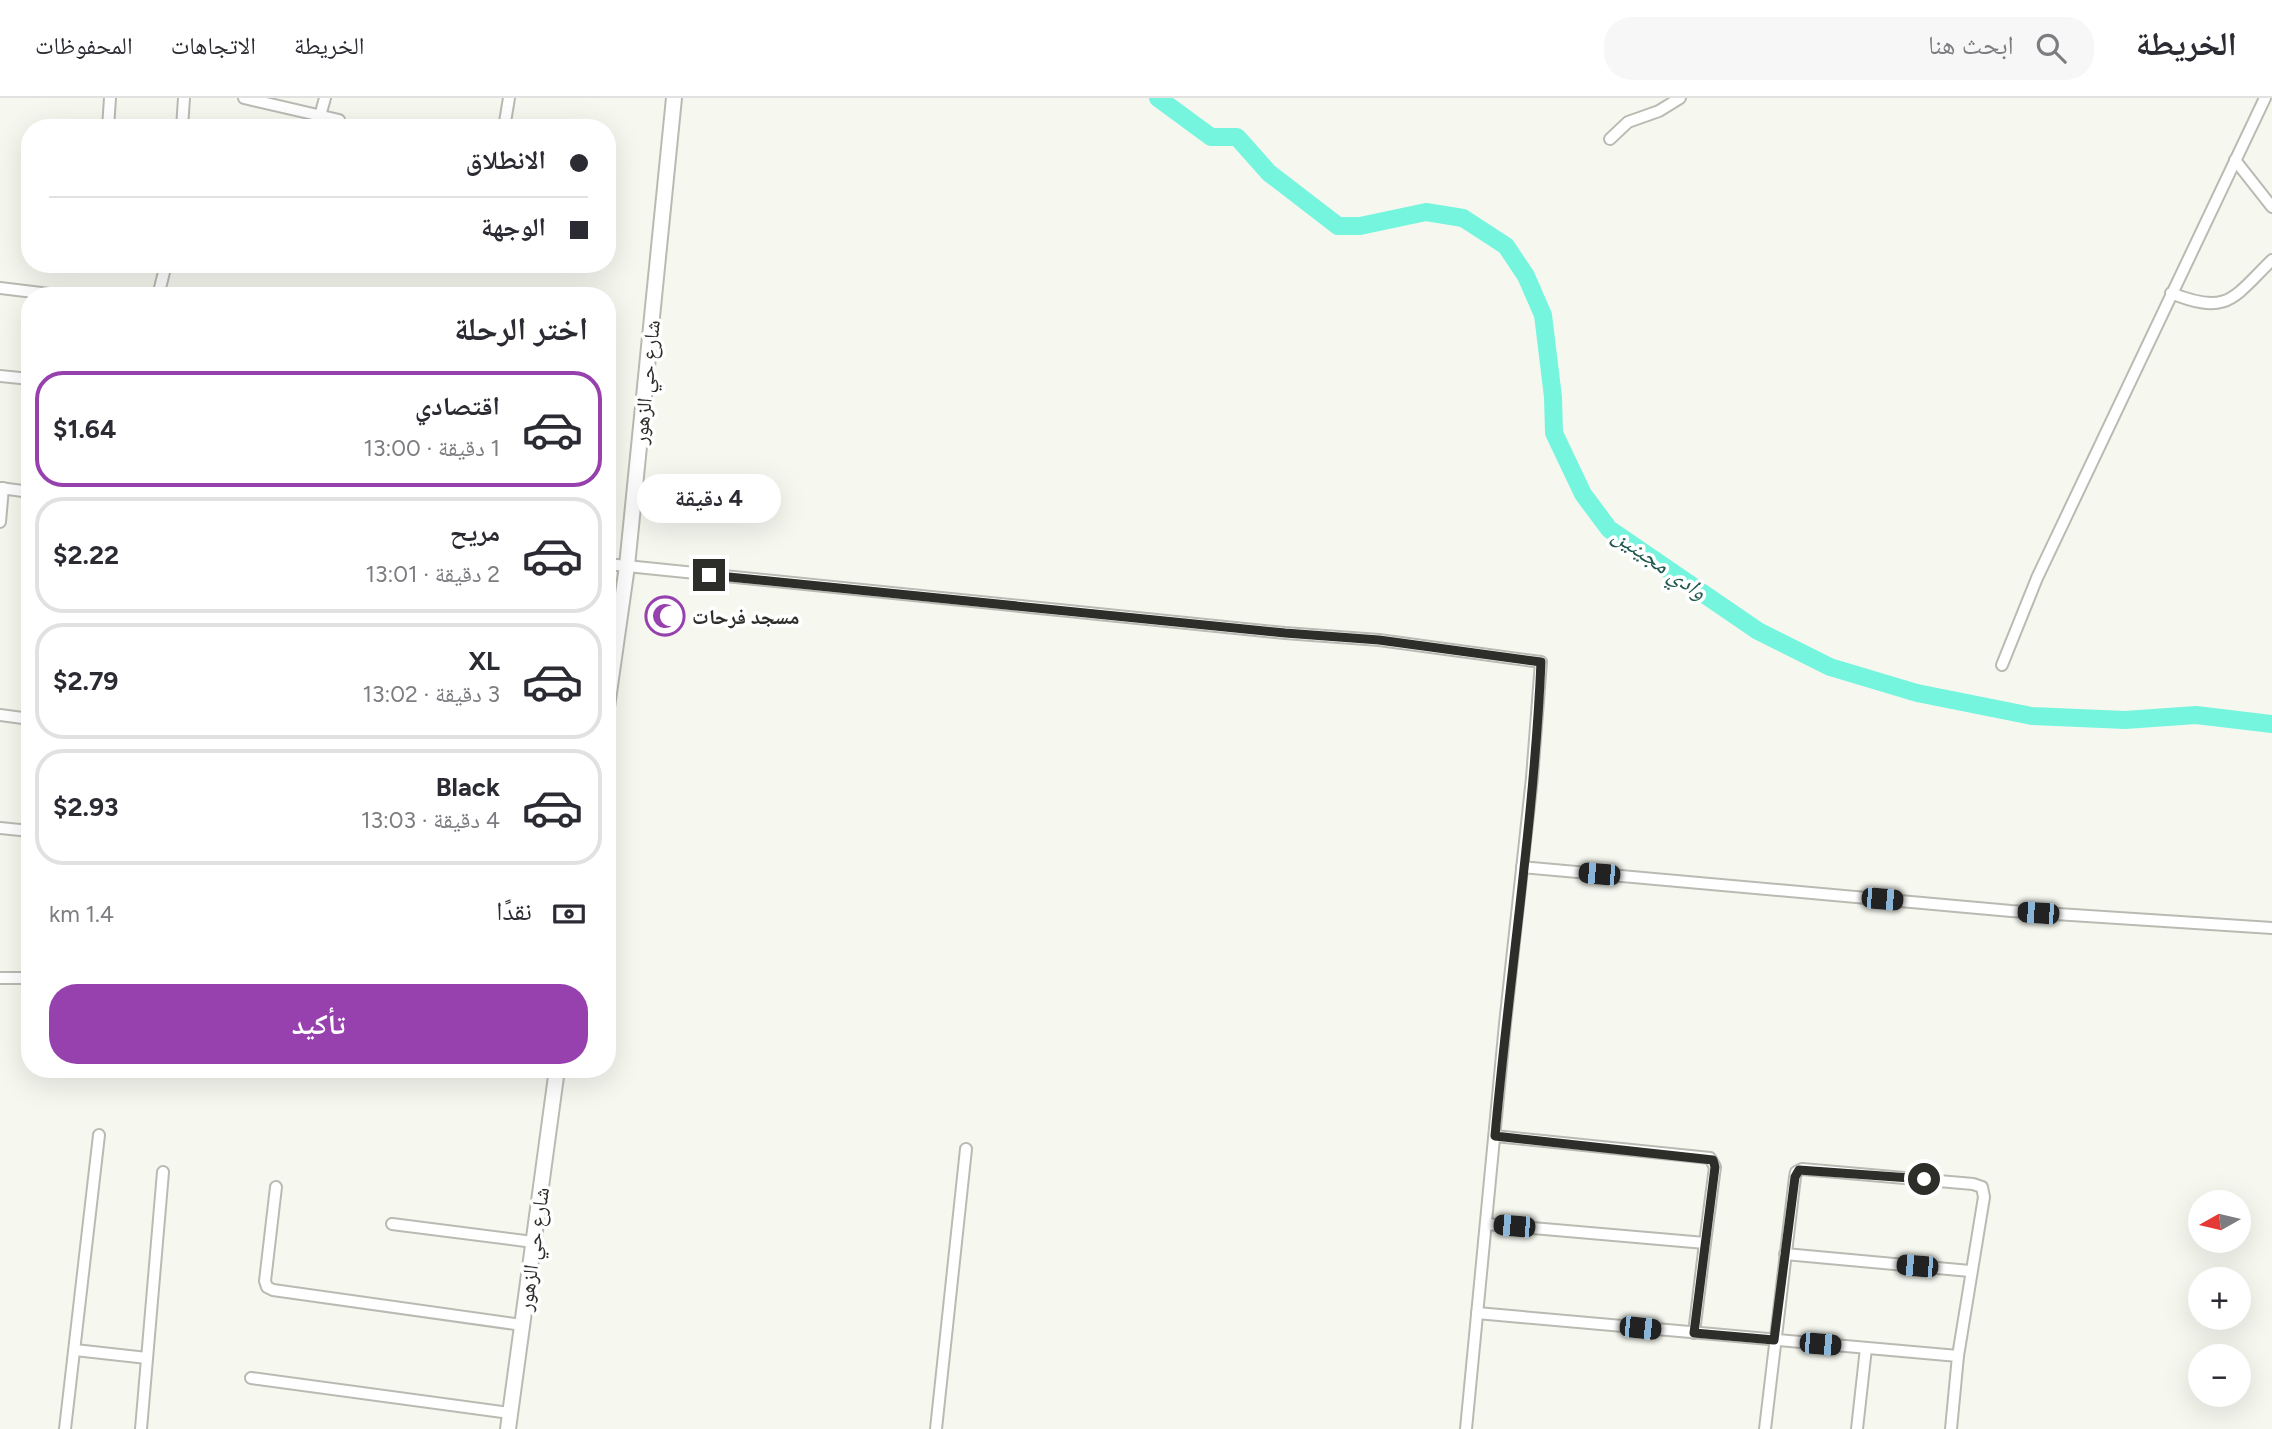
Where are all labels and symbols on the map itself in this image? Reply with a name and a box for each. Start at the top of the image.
street label: شارع حي الزهور [627,319,669,447]
callout: 4 دقيقة [637,474,781,522]
water label: وادي مجينين [1605,521,1713,610]
route end [693,559,725,591]
mosque icon: مسجد فرحات [644,595,686,637]
place label: مسجد فرحات [692,604,799,629]
car [1578,862,1621,886]
car [1861,887,1904,911]
car [2017,901,2060,925]
route start [1908,1163,1940,1195]
street label: شارع حي الزهور [512,1186,558,1314]
north arrow [2188,1190,2250,1253]
car [1493,1214,1536,1238]
car [1896,1254,1939,1278]
car [1619,1315,1662,1341]
car [1799,1332,1842,1356]

